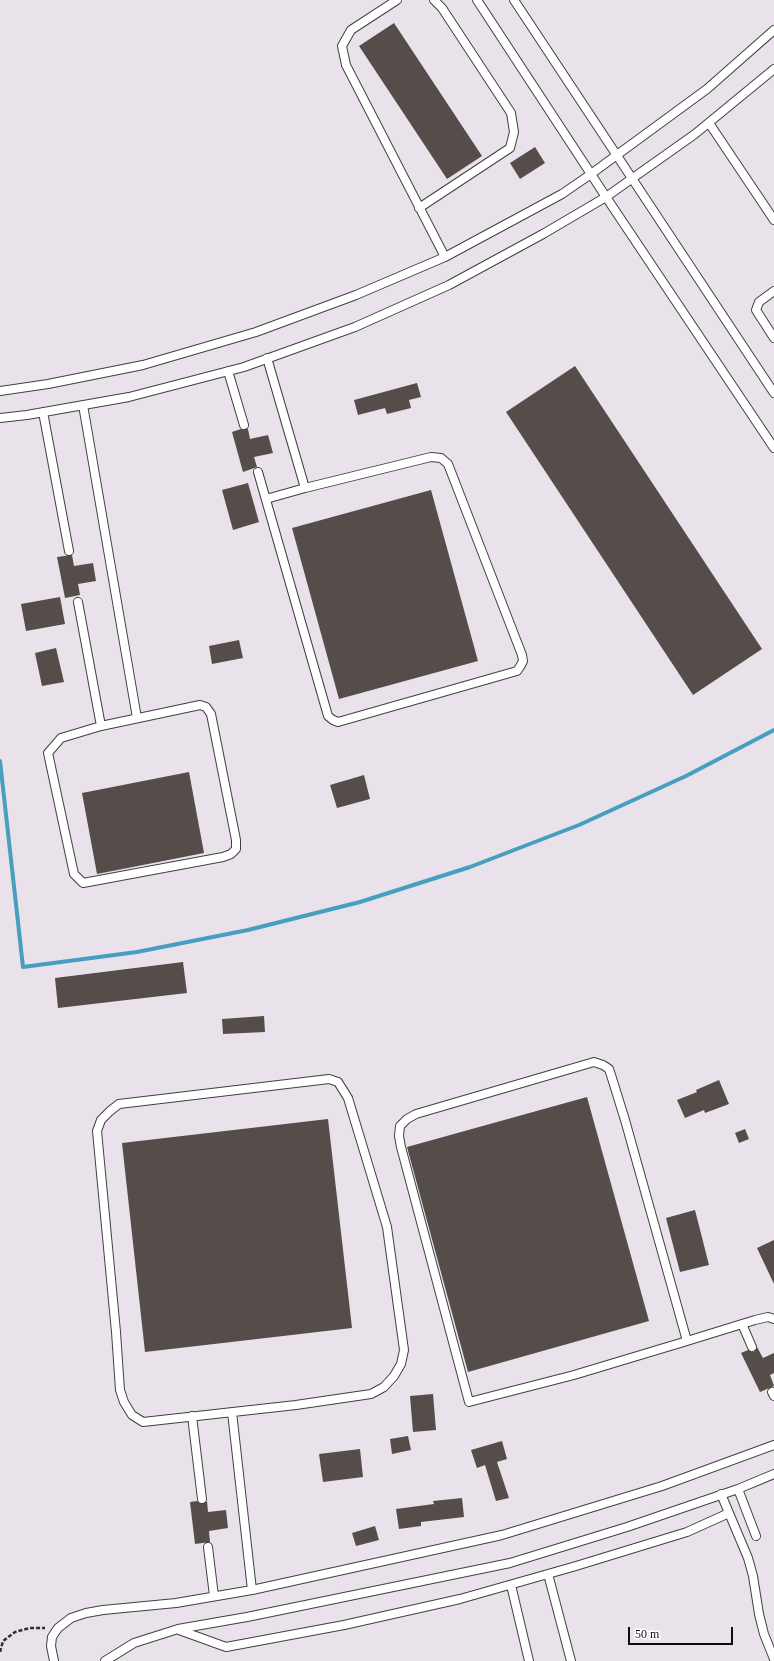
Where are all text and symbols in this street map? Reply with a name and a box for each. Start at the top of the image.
scale bar [630,1619,735,1645]
text: 50 m [635,1627,659,1641]

